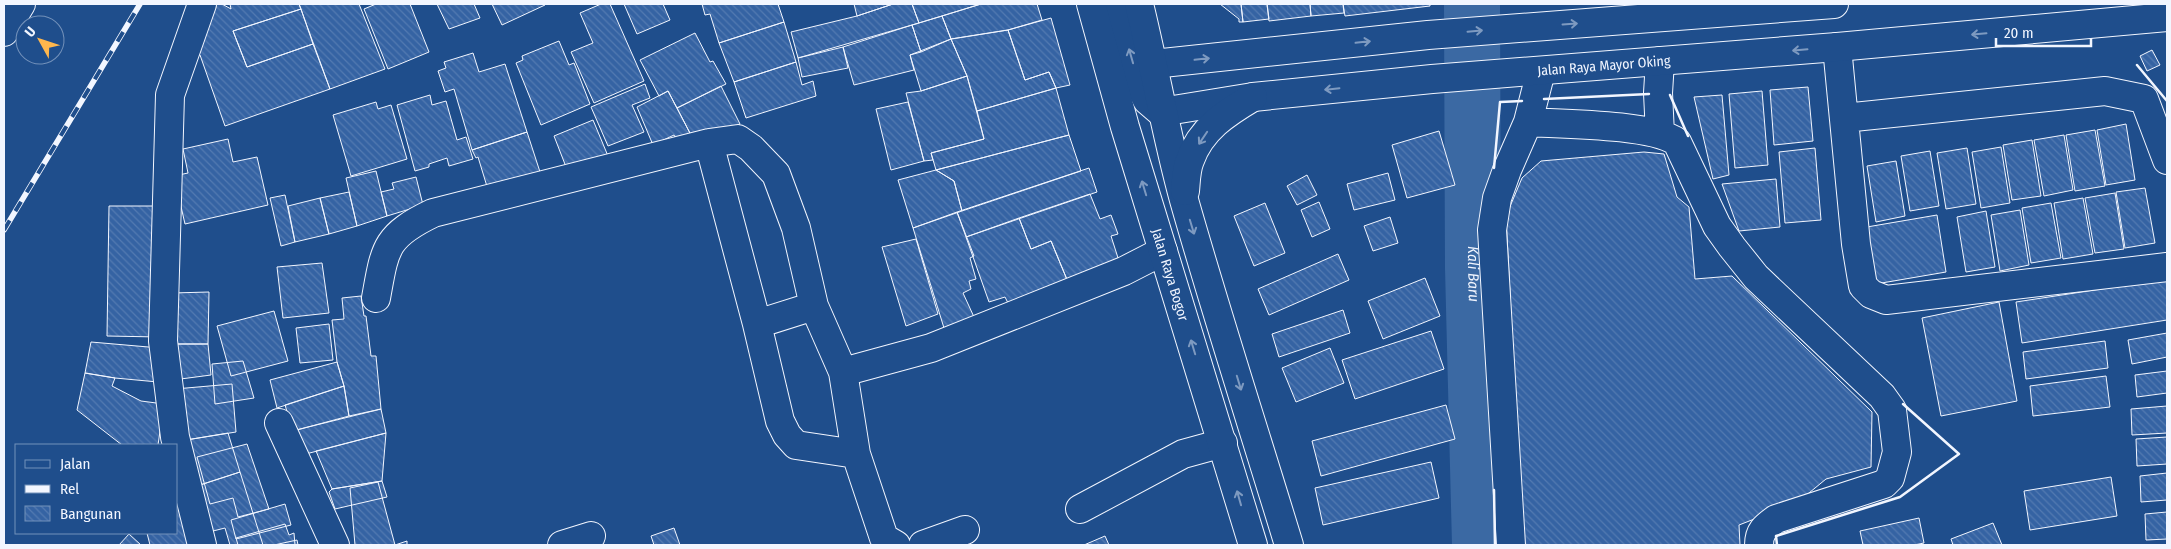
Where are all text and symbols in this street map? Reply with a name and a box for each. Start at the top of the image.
north arrow [15,15,65,65]
scale bar [1996,15,2091,47]
one-way arrow [1562,19,1578,29]
text: U [21,23,40,41]
text: 20 m [2004,24,2034,42]
one-way arrow [1467,27,1483,36]
one-way arrow [1972,30,1988,39]
one-way arrow [1355,37,1371,47]
one-way arrow [1792,46,1808,55]
one-way arrow [1126,48,1136,64]
street label: Jalan Raya Mayor Oking [1537,52,1671,79]
one-way arrow [1194,54,1210,64]
one-way arrow [1324,84,1340,94]
one-way arrow [1198,131,1208,145]
one-way arrow [1138,180,1148,196]
one-way arrow [1188,219,1198,235]
street label: Jalan Raya Bogor [1148,226,1192,323]
water label: Kali Baru [1464,246,1483,302]
one-way arrow [1188,339,1198,355]
one-way arrow [1235,374,1245,390]
legend [15,444,178,534]
text: Jalan [60,455,90,473]
text: Rel [60,480,79,498]
one-way arrow [1234,491,1244,507]
text: Bangunan [60,505,121,523]

